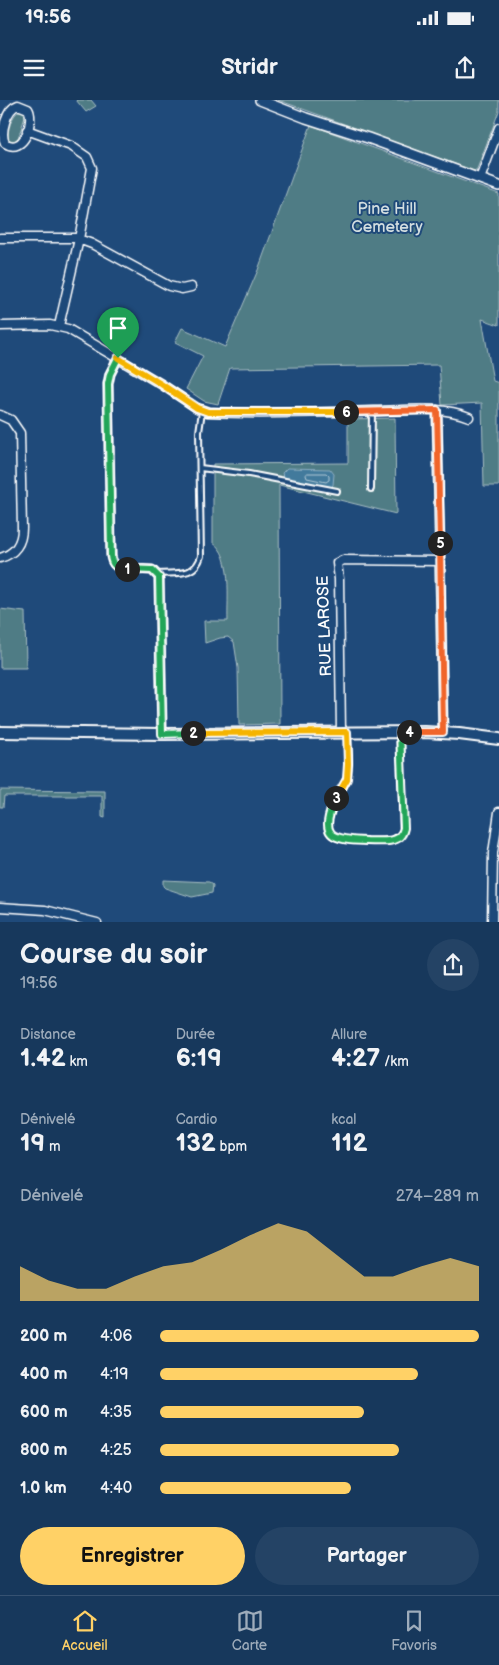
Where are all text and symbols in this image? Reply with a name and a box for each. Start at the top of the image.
text: 19:56 [25,6,71,29]
icon: menu [20,54,48,82]
text: Stridr [221,54,278,81]
icon: share [451,54,479,82]
park label: Pine Hill Cemetery [351,200,423,237]
pin [97,307,139,358]
icon: arrive [104,314,132,342]
pin: 6 [334,400,358,424]
text: 6 [342,404,351,421]
pin: 5 [428,530,452,556]
text: 5 [436,535,445,552]
pin: 1 [114,556,140,582]
text: 1 [125,561,130,578]
street label: RUE LAROSE [314,575,336,677]
pin: 2 [180,720,206,746]
pin: 4 [396,720,422,744]
text: 4 [405,724,414,741]
text: 2 [189,725,198,742]
pin: 3 [324,786,348,810]
text: 3 [332,790,341,807]
text: Course du soir [20,938,208,971]
button: share [427,939,479,991]
text: 19:56 [20,974,58,993]
text: Distance [20,1026,76,1043]
text: Durée [176,1026,215,1043]
text: Allure [331,1026,367,1043]
text: 1.42 [20,1043,66,1074]
text: 6:19 [176,1043,222,1074]
text: 4:27 [331,1043,380,1074]
text: km [66,1053,88,1070]
text: /km [380,1053,409,1070]
text: Dénivelé [20,1111,75,1128]
text: Cardio [176,1111,218,1128]
text: kcal [331,1111,356,1128]
text: 19 [20,1128,45,1159]
text: 132 [176,1128,216,1159]
text: 112 [331,1128,367,1159]
text: m [45,1138,61,1155]
text: bpm [216,1138,247,1155]
text: Dénivelé [20,1187,83,1206]
text: 274–289 m [396,1187,479,1206]
text: 200 m [20,1327,67,1346]
text: 4:06 [100,1327,132,1346]
text: 400 m [20,1365,67,1384]
text: 4:19 [100,1365,128,1384]
text: 600 m [20,1403,68,1422]
text: 4:35 [100,1403,132,1422]
text: 800 m [20,1441,68,1460]
text: 4:25 [100,1441,132,1460]
text: 1.0 km [20,1479,67,1498]
text: 4:40 [100,1479,132,1498]
button: Enregistrer [20,1527,245,1585]
button: Partager [255,1527,479,1585]
tab: Accueil [62,1607,108,1654]
tab: Carte [232,1607,267,1654]
tab: Favoris [391,1607,437,1654]

